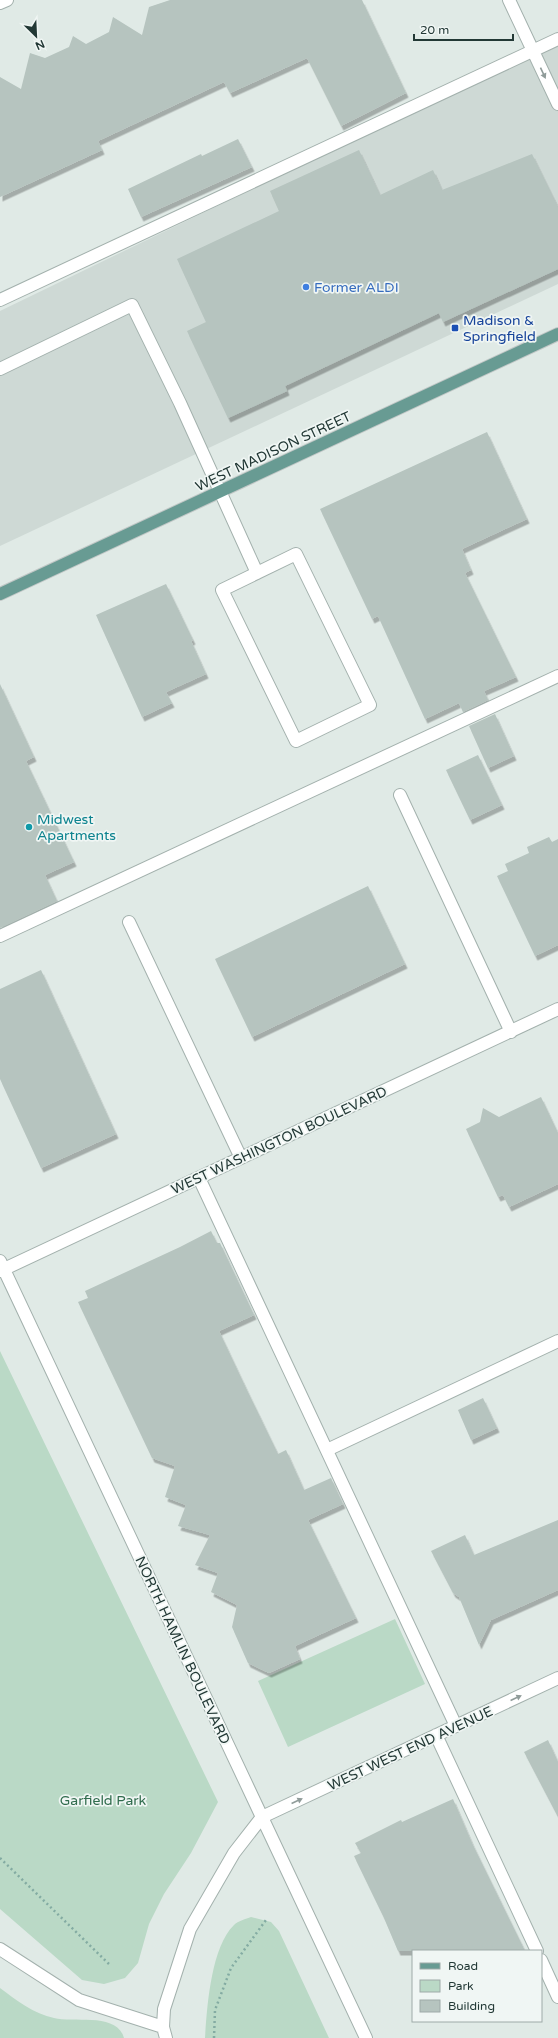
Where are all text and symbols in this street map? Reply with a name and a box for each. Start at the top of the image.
north arrow [16,16,56,56]
scale bar [414,16,513,42]
text: 20 m [420,23,449,37]
text: N [33,37,47,52]
one-way arrow [540,68,546,79]
place label: Former ALDI [314,279,399,296]
marker: Former ALDI [301,282,311,292]
place label: Madison & Springfield [463,312,536,345]
marker: Madison & Springfield [450,323,460,333]
street label: WEST MADISON STREET [193,408,354,495]
place label: Midwest Apartments [37,811,116,844]
marker: Midwest Apartments [24,822,34,832]
street label: WEST WASHINGTON BOULEVARD [169,1083,390,1198]
street label: NORTH HAMLIN BOULEVARD [131,1553,234,1747]
one-way arrow [511,1695,522,1701]
street label: WEST WEST END AVENUE [325,1703,496,1794]
park label: Garfield Park [60,1792,147,1809]
one-way arrow [292,1798,303,1804]
legend [412,1950,542,2022]
text: Road [448,1959,478,1973]
text: Park [448,1979,474,1993]
text: Building [448,1999,495,2013]

